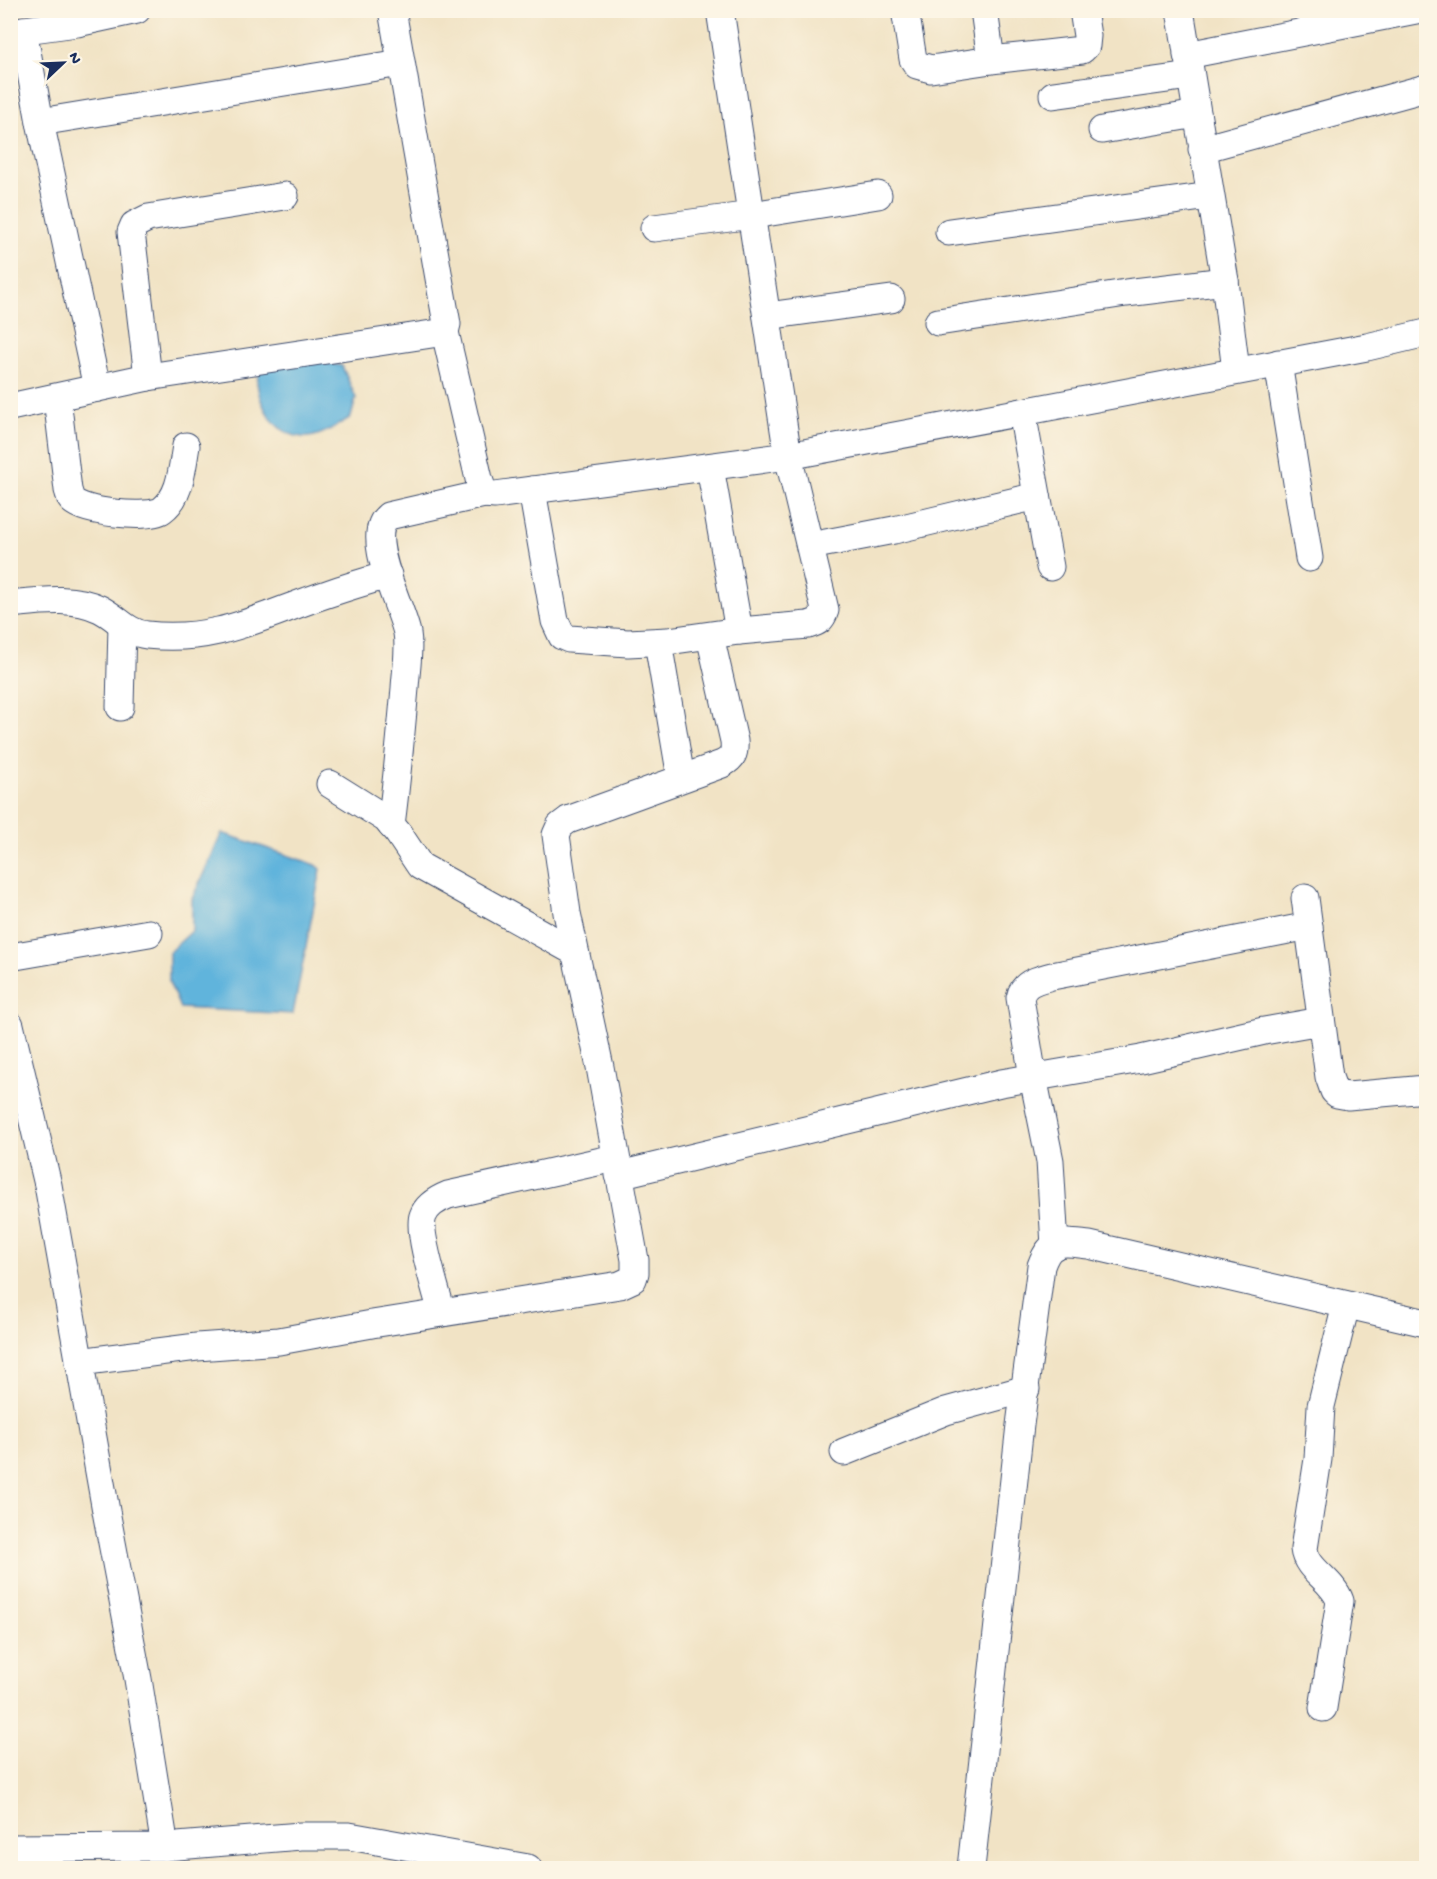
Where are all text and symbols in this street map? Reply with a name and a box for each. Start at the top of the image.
north arrow [33,33,93,93]
text: N [63,50,85,68]

